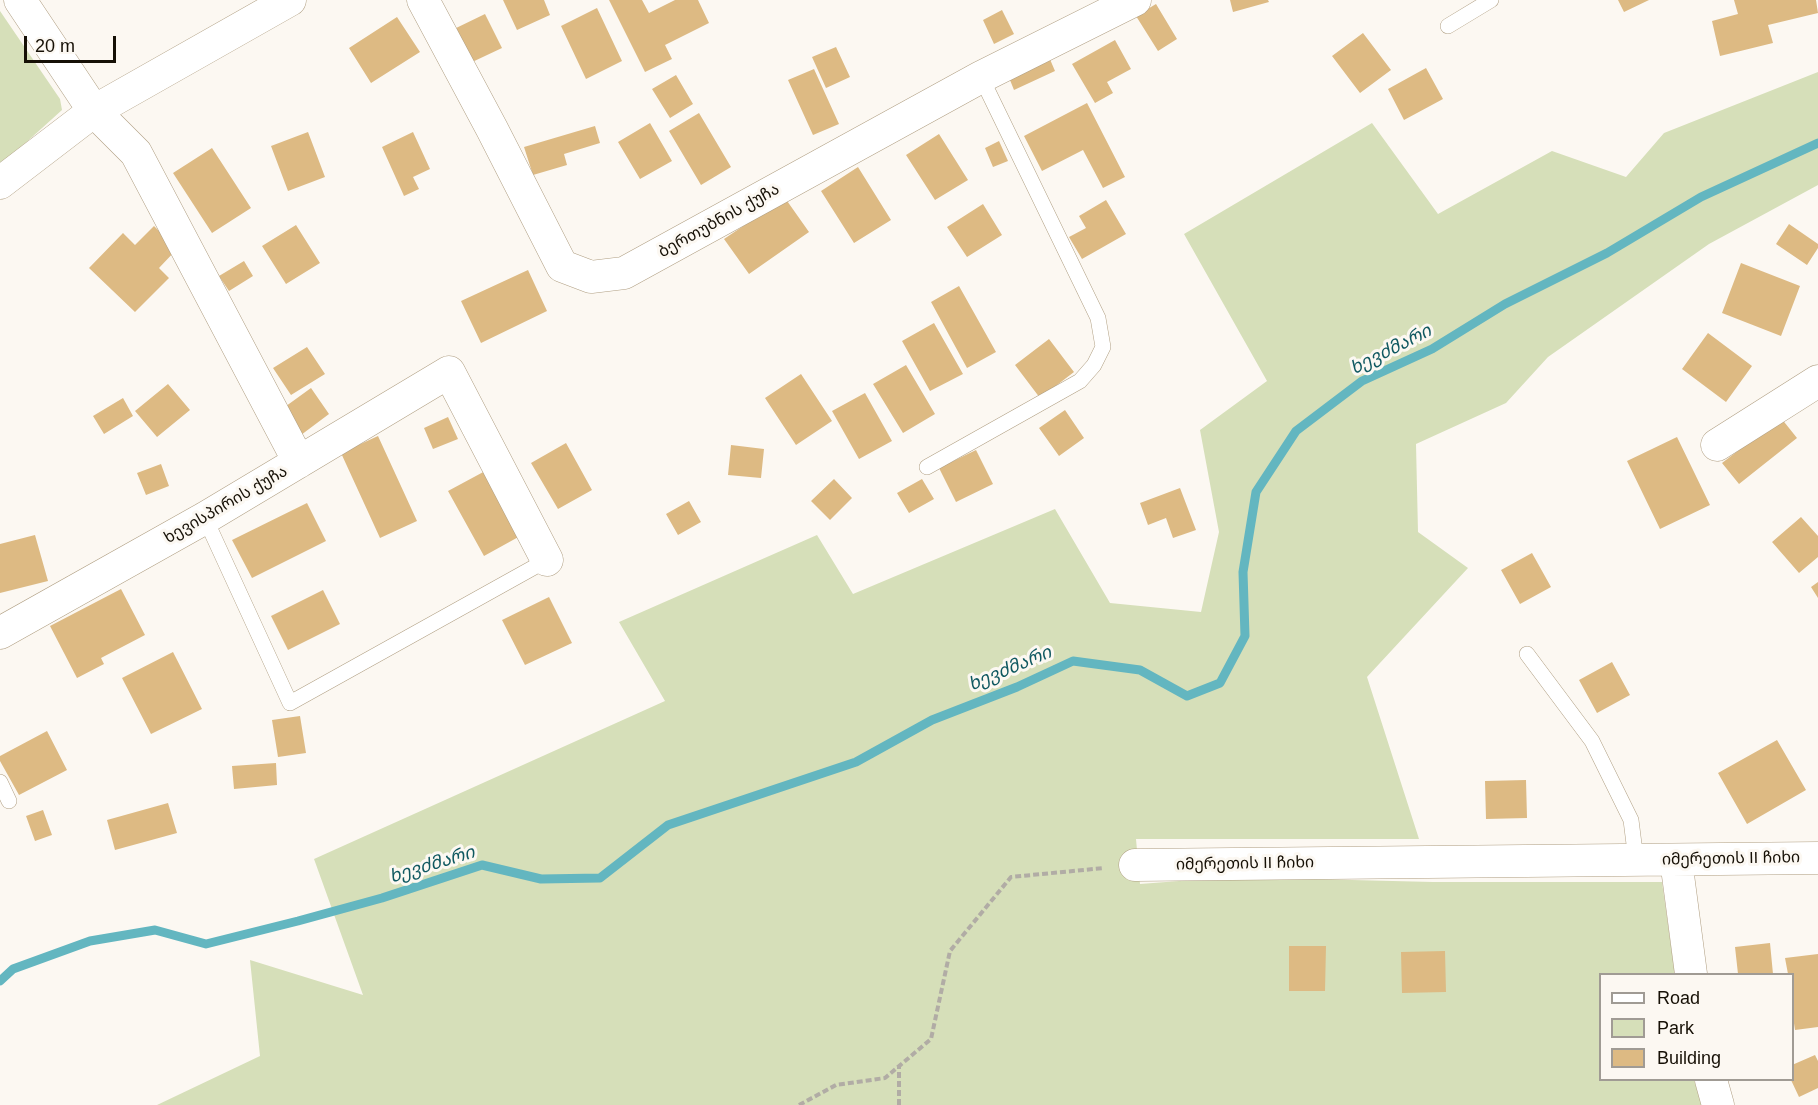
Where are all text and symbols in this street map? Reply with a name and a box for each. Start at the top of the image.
scale bar [27,24,118,62]
text: 20 m [35,36,75,56]
street label: ბერთუბნის ქუჩა [655,180,783,262]
water label: ხევძმარი [1347,320,1435,380]
street label: ხევისპირის ქუჩა [161,462,291,548]
water label: ხევძმარი [965,642,1055,696]
water label: ხევძმარი [387,842,477,888]
street label: იმერეთის II ჩიხი [1662,848,1800,870]
street label: იმერეთის II ჩიხი [1176,853,1314,875]
legend [1599,973,1794,1081]
text: Road [1657,988,1700,1008]
text: Park [1657,1018,1694,1038]
text: Building [1657,1048,1721,1068]

